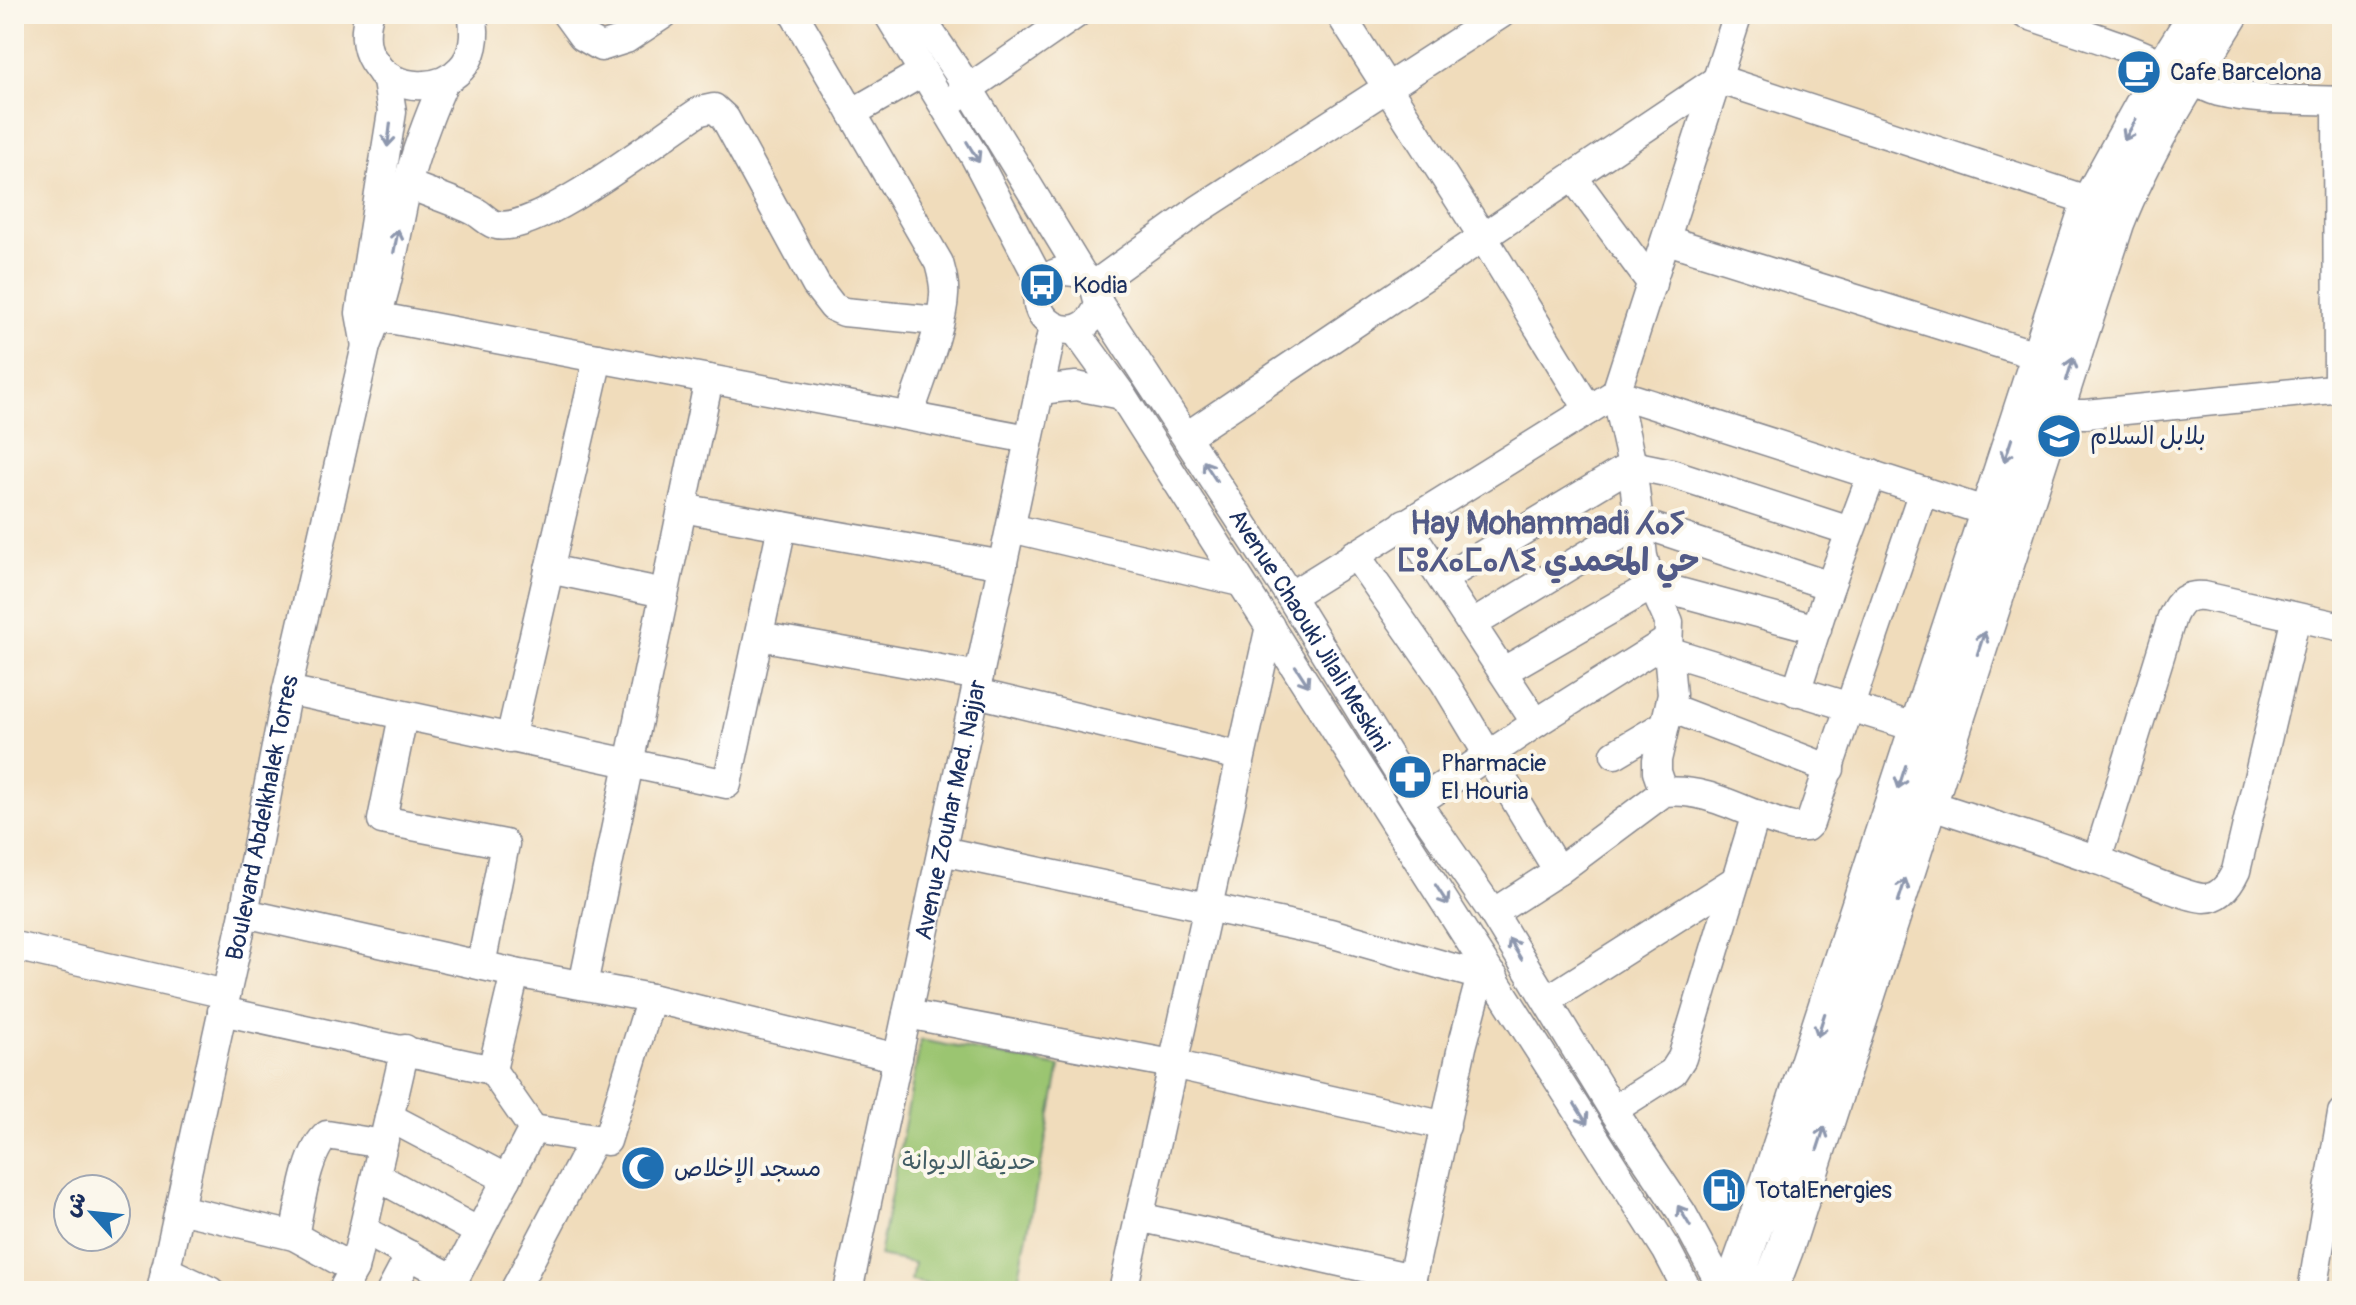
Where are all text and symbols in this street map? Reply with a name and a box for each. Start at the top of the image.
cafe icon: Cafe Barcelona [2115,48,2163,96]
place label: Cafe Barcelona [2170,58,2322,87]
one-way arrow [2122,117,2137,141]
one-way arrow [382,121,397,148]
one-way arrow [965,140,981,163]
one-way arrow [390,229,405,254]
bus stop icon: Kodia [1018,261,1066,309]
place label: Kodia [1073,271,1128,300]
one-way arrow [2064,357,2078,382]
school or university icon: بلابل السلام [2035,412,2083,460]
place label: بلابل السلام [2090,422,2206,454]
one-way arrow [2000,437,2015,463]
one-way arrow [1201,460,1218,482]
street label: Avenue Chaouki Jilali Meskini [1222,503,1396,756]
district label: Hay Mohammadi ⵃⴰⵢ ⵎⵓⵃⴰⵎⴰⴷⵉ حي المحمدي [1397,504,1699,589]
one-way arrow [1975,631,1990,656]
one-way arrow [1294,664,1310,687]
street label: Boulevard Abdelkhalek Torres [220,672,304,963]
street label: Avenue Zouhar Med. Najjar [909,677,992,943]
place label: Pharmacie El Houria [1441,749,1546,806]
pharmacy icon: Pharmacie El Houria [1386,753,1434,801]
one-way arrow [1894,764,1909,790]
one-way arrow [1895,878,1910,903]
one-way arrow [1434,883,1450,906]
one-way arrow [1507,938,1523,961]
one-way arrow [1813,1012,1828,1037]
one-way arrow [1572,1103,1589,1125]
one-way arrow [1815,1126,1830,1151]
mosque icon: مسجد الإخلاص [619,1144,667,1192]
park label: حديقة الديوانة [902,1147,1036,1176]
place label: مسجد الإخلاص [674,1154,821,1183]
fuel station icon: TotalEnergies [1700,1166,1748,1214]
north arrow [52,1173,132,1253]
place label: TotalEnergies [1755,1176,1892,1205]
text: ش [57,1187,93,1222]
one-way arrow [1676,1205,1692,1228]

